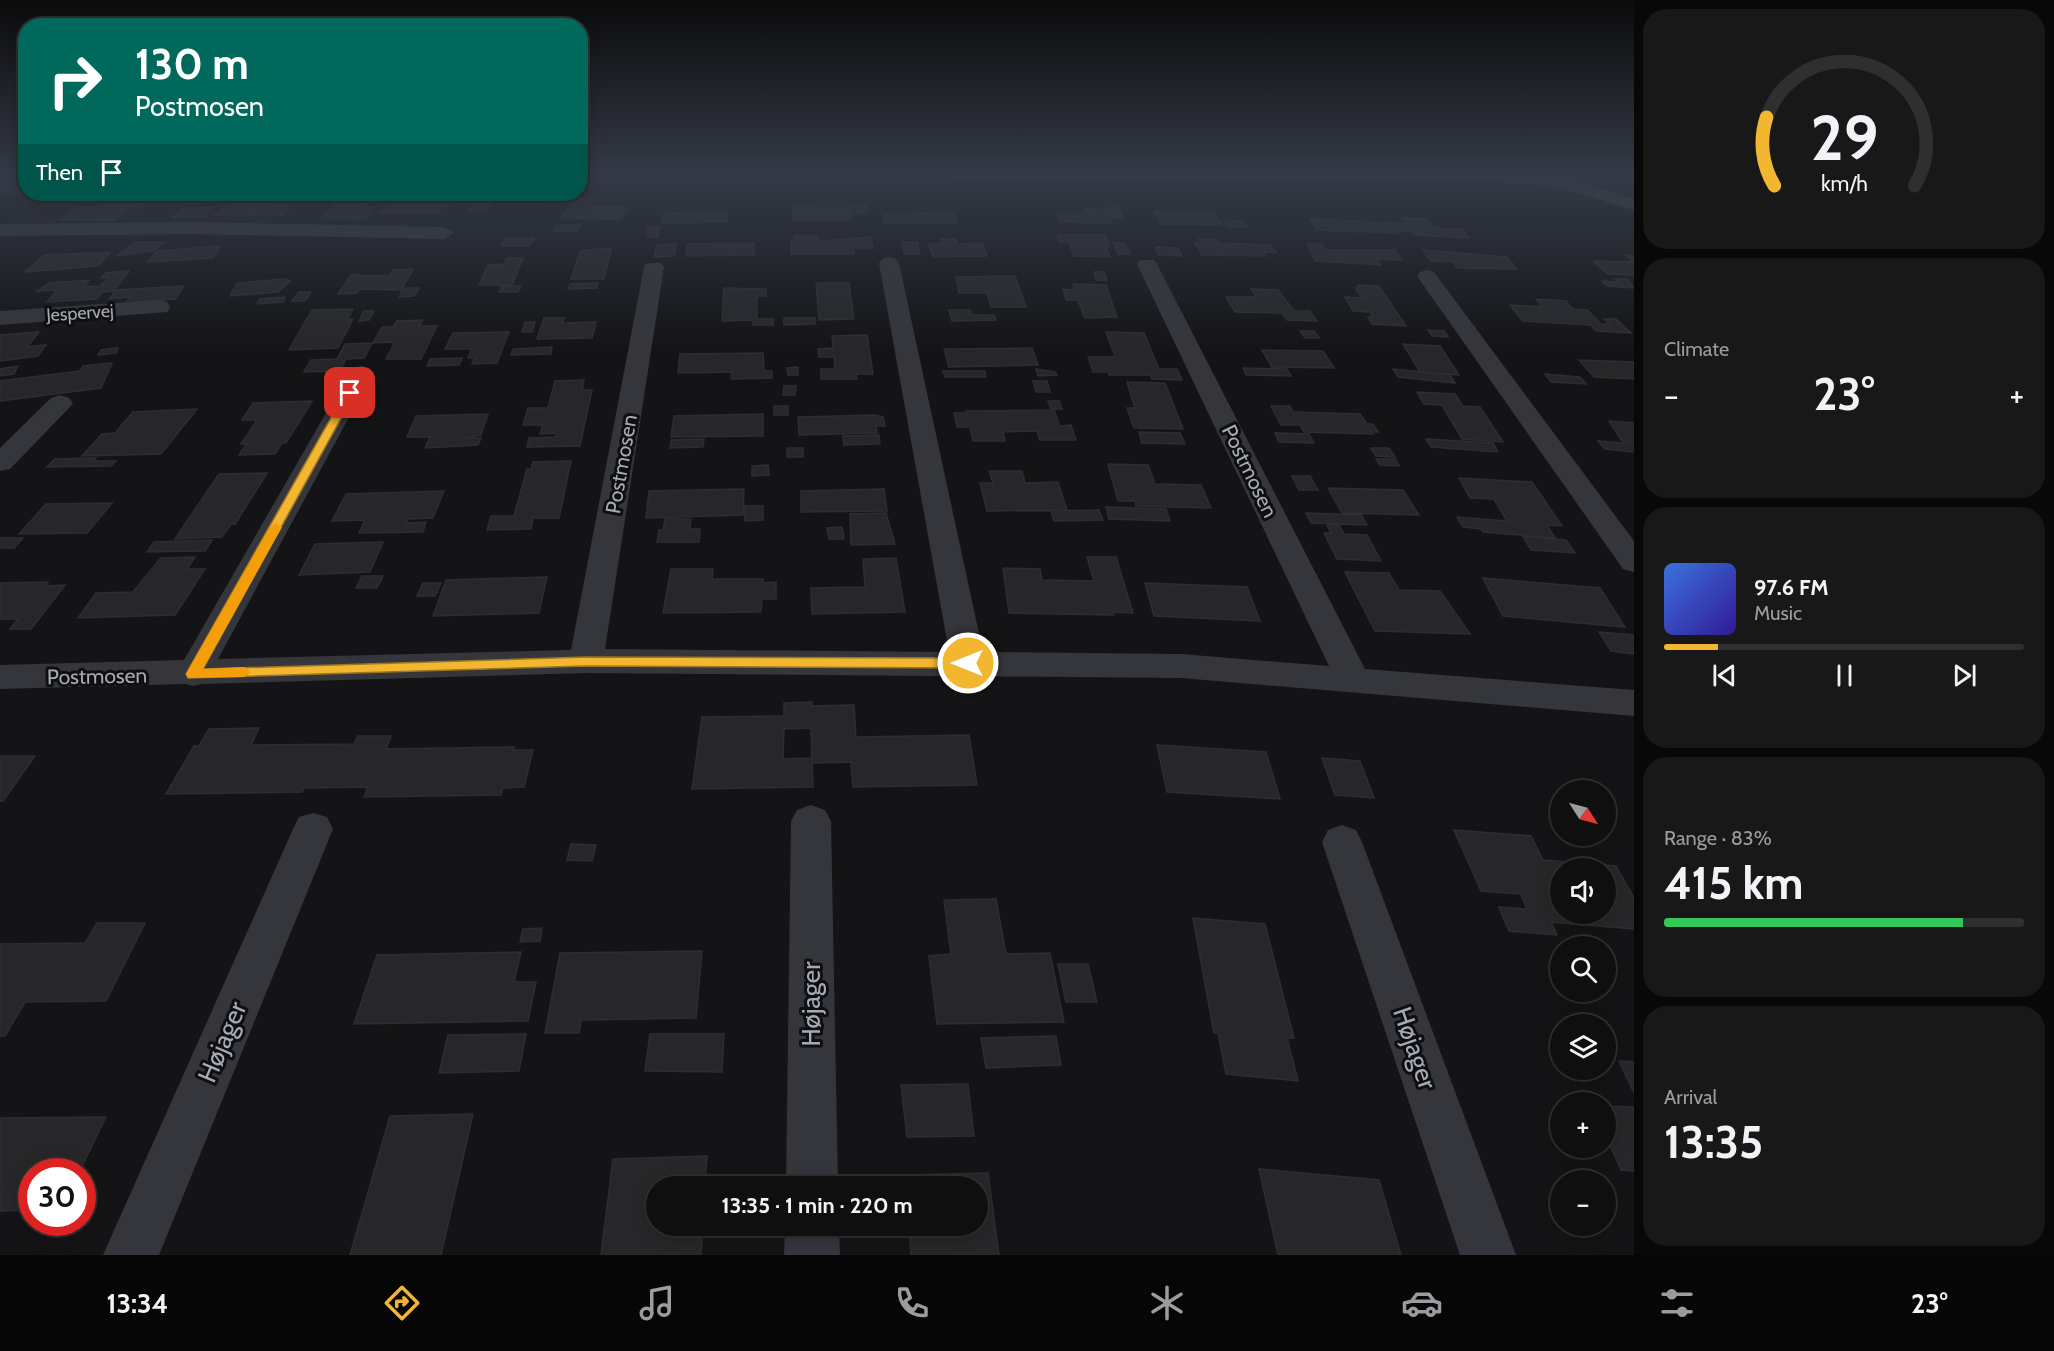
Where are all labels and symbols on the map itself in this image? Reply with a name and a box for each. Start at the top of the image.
street label: Jespervej [44,300,115,326]
pin [324,367,375,418]
street label: Postmosen [600,412,642,516]
street label: Postmosen [1217,420,1283,522]
position arrow [936,631,1000,695]
street label: Postmosen [47,663,147,689]
north arrow [1550,780,1616,846]
street label: Højager [795,961,827,1046]
street label: Højager [191,996,254,1087]
street label: Højager [1386,1003,1444,1094]
speed limit sign: 30 [18,1158,96,1236]

